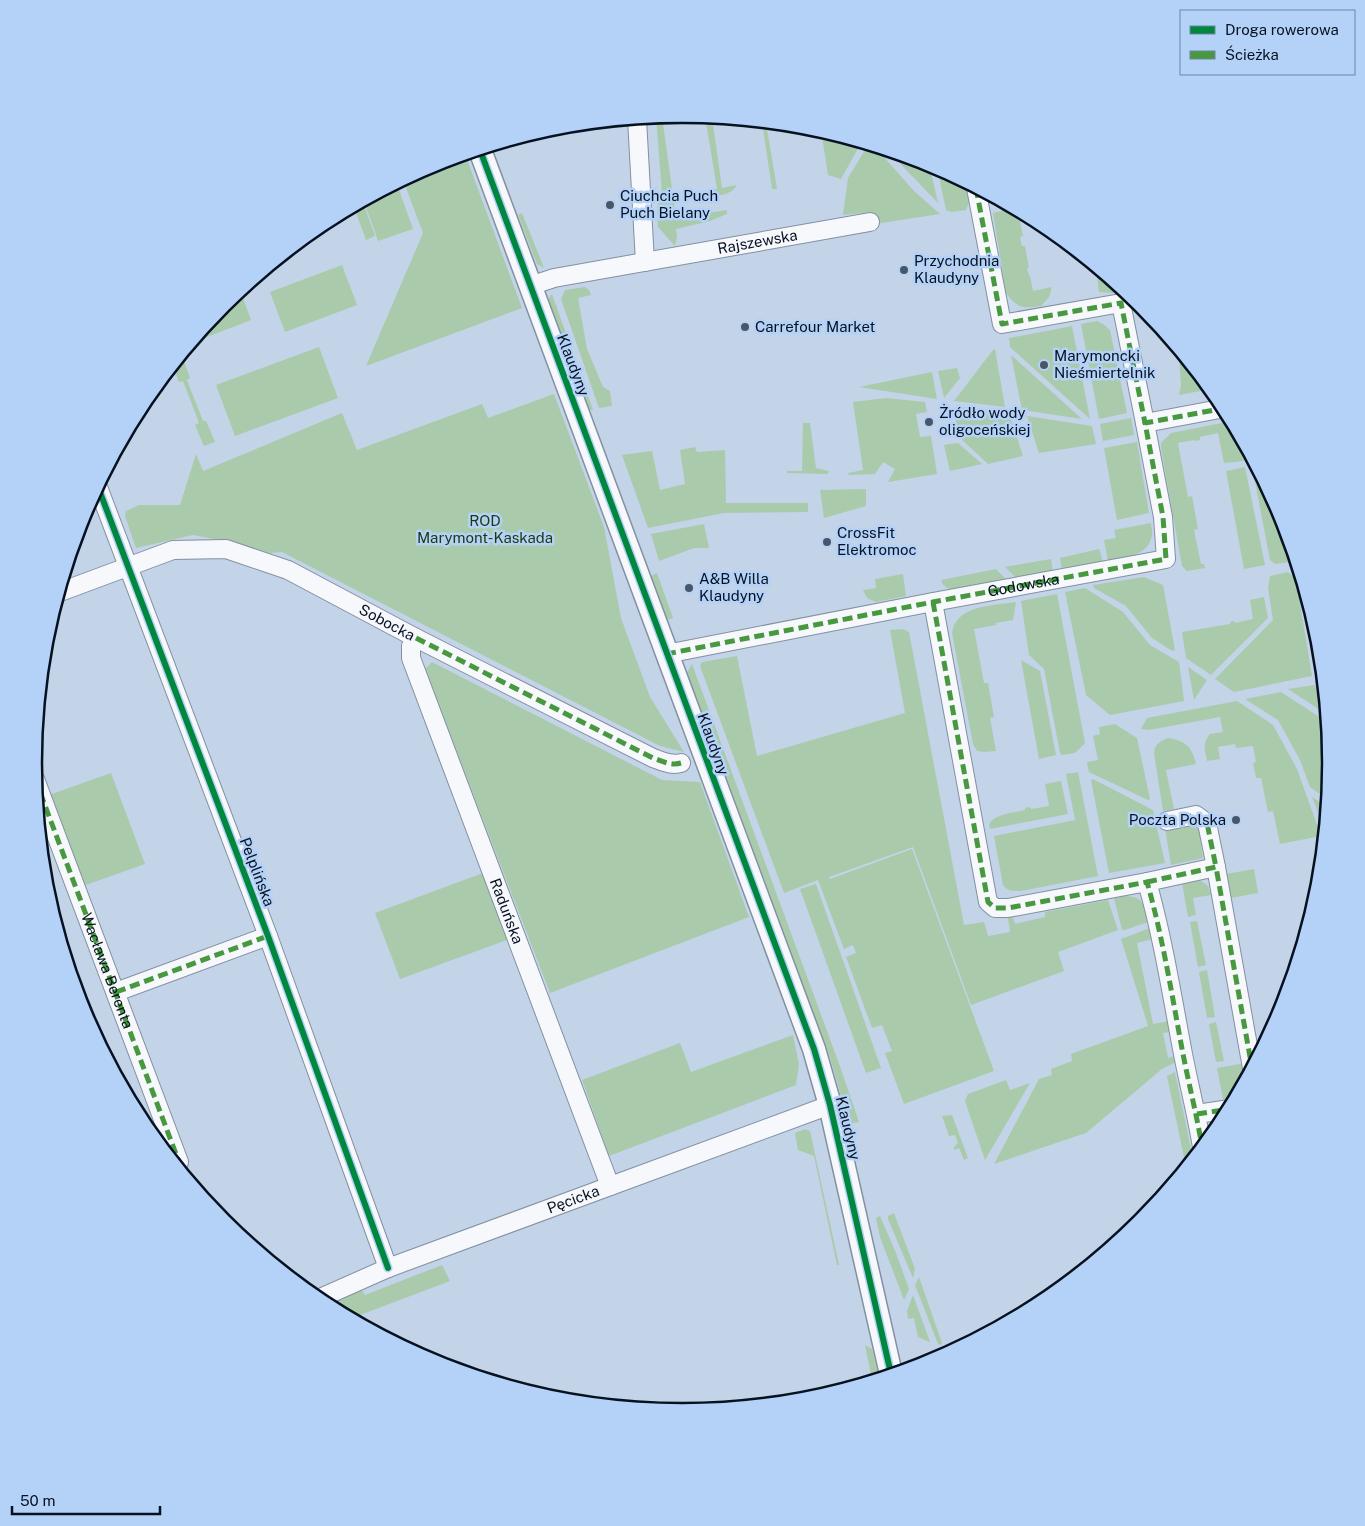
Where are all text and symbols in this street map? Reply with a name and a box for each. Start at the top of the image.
legend [1180,10,1355,75]
text: Droga rowerowa [1225,21,1339,38]
text: Ścieżka [1225,45,1279,63]
place label: Ciuchcia Puch Puch Bielany [620,187,718,221]
marker: Ciuchcia Puch Puch Bielany [604,199,616,211]
street label: Rajszewska [716,226,799,257]
place label: Przychodnia Klaudyny [914,252,999,286]
marker: Przychodnia Klaudyny [898,264,910,276]
place label: Carrefour Market [755,318,876,335]
marker: Carrefour Market [739,321,751,333]
street label: Klaudyny [554,331,593,398]
place label: Marymoncki Nieśmiertelnik [1054,347,1155,381]
marker: Marymoncki Nieśmiertelnik [1038,359,1050,371]
place label: Żródło wody oligoceńskiej [939,403,1031,438]
marker: Żródło wody oligoceńskiej [923,416,935,428]
park label: ROD Marymont-Kaskada [417,512,553,546]
place label: CrossFit Elektromoc [837,524,917,558]
marker: CrossFit Elektromoc [821,536,833,548]
place label: A&B Willa Klaudyny [699,570,769,604]
street label: Godowska [986,570,1061,600]
marker: A&B Willa Klaudyny [683,582,695,594]
street label: Sobocka [356,600,418,644]
street label: Klaudyny [694,710,733,777]
place label: Poczta Polska [1129,811,1226,828]
marker: Poczta Polska [1230,814,1242,826]
street label: Pelplińska [237,835,278,909]
street label: Raduńska [487,876,527,946]
street label: Wacława Berenta [78,911,137,1031]
street label: Klaudyny [833,1094,864,1162]
street label: Pęcicka [545,1182,601,1217]
scale bar [12,1484,160,1516]
text: 50 m [20,1492,55,1509]

